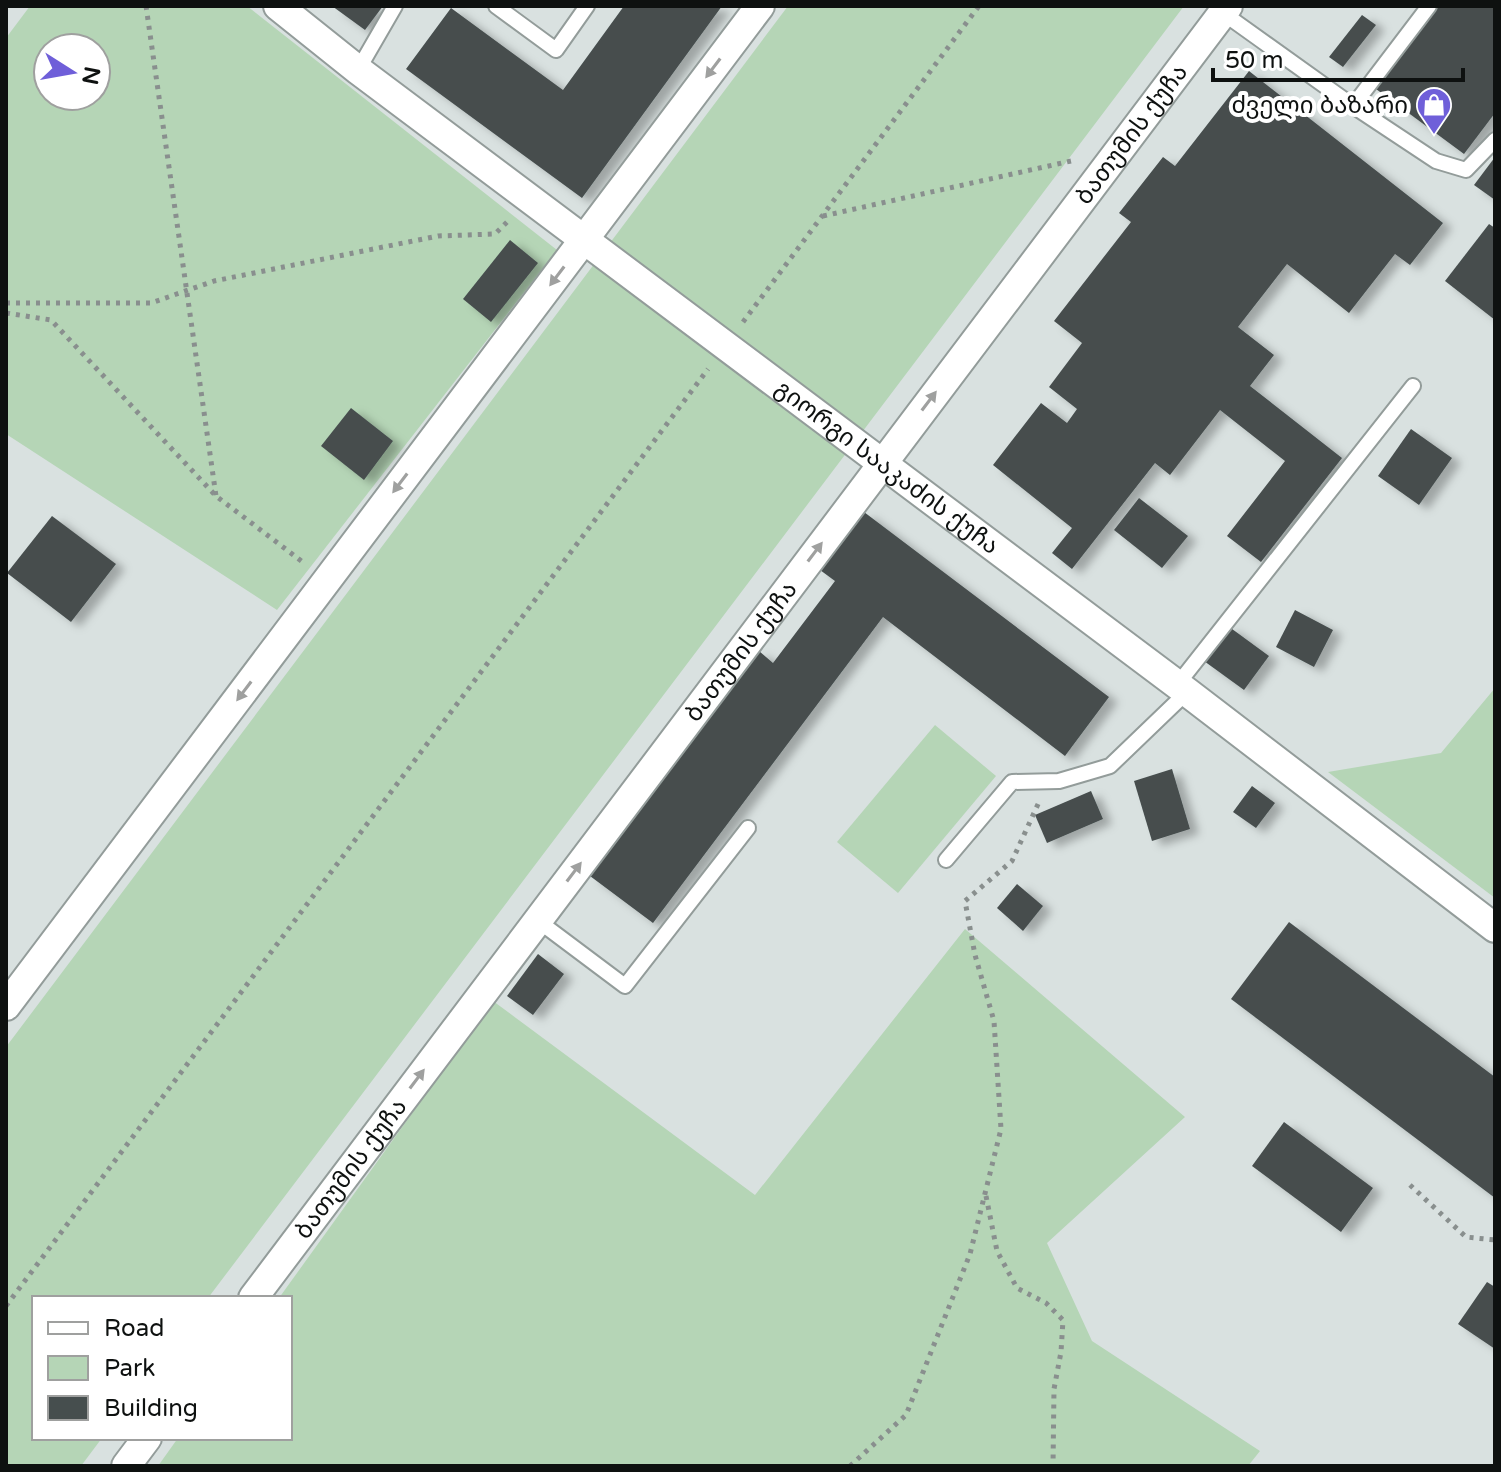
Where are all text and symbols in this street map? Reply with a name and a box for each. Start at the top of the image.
north arrow [32,32,112,112]
scale bar [1213,32,1463,82]
text: 50 m [1225,46,1283,75]
one-way arrow [706,58,722,78]
street label: ბათუმის ქუჩა [1069,59,1194,210]
text: N [76,64,105,87]
shop icon: ძველი ბაზარი [1415,86,1453,136]
place label: ძველი ბაზარი [1231,91,1408,120]
one-way arrow [549,266,565,286]
street label: გიორგი სააკაძის ქუჩა [769,374,1005,561]
one-way arrow [921,391,937,412]
one-way arrow [393,473,409,493]
one-way arrow [806,542,822,562]
street label: ბათუმის ქუჩა [679,576,804,728]
one-way arrow [236,681,252,701]
one-way arrow [566,861,581,882]
one-way arrow [409,1069,425,1089]
street label: ბათუმის ქუჩა [289,1093,413,1245]
legend [32,1296,292,1440]
text: Road [104,1314,164,1343]
text: Park [104,1354,155,1383]
text: Building [104,1394,198,1423]

